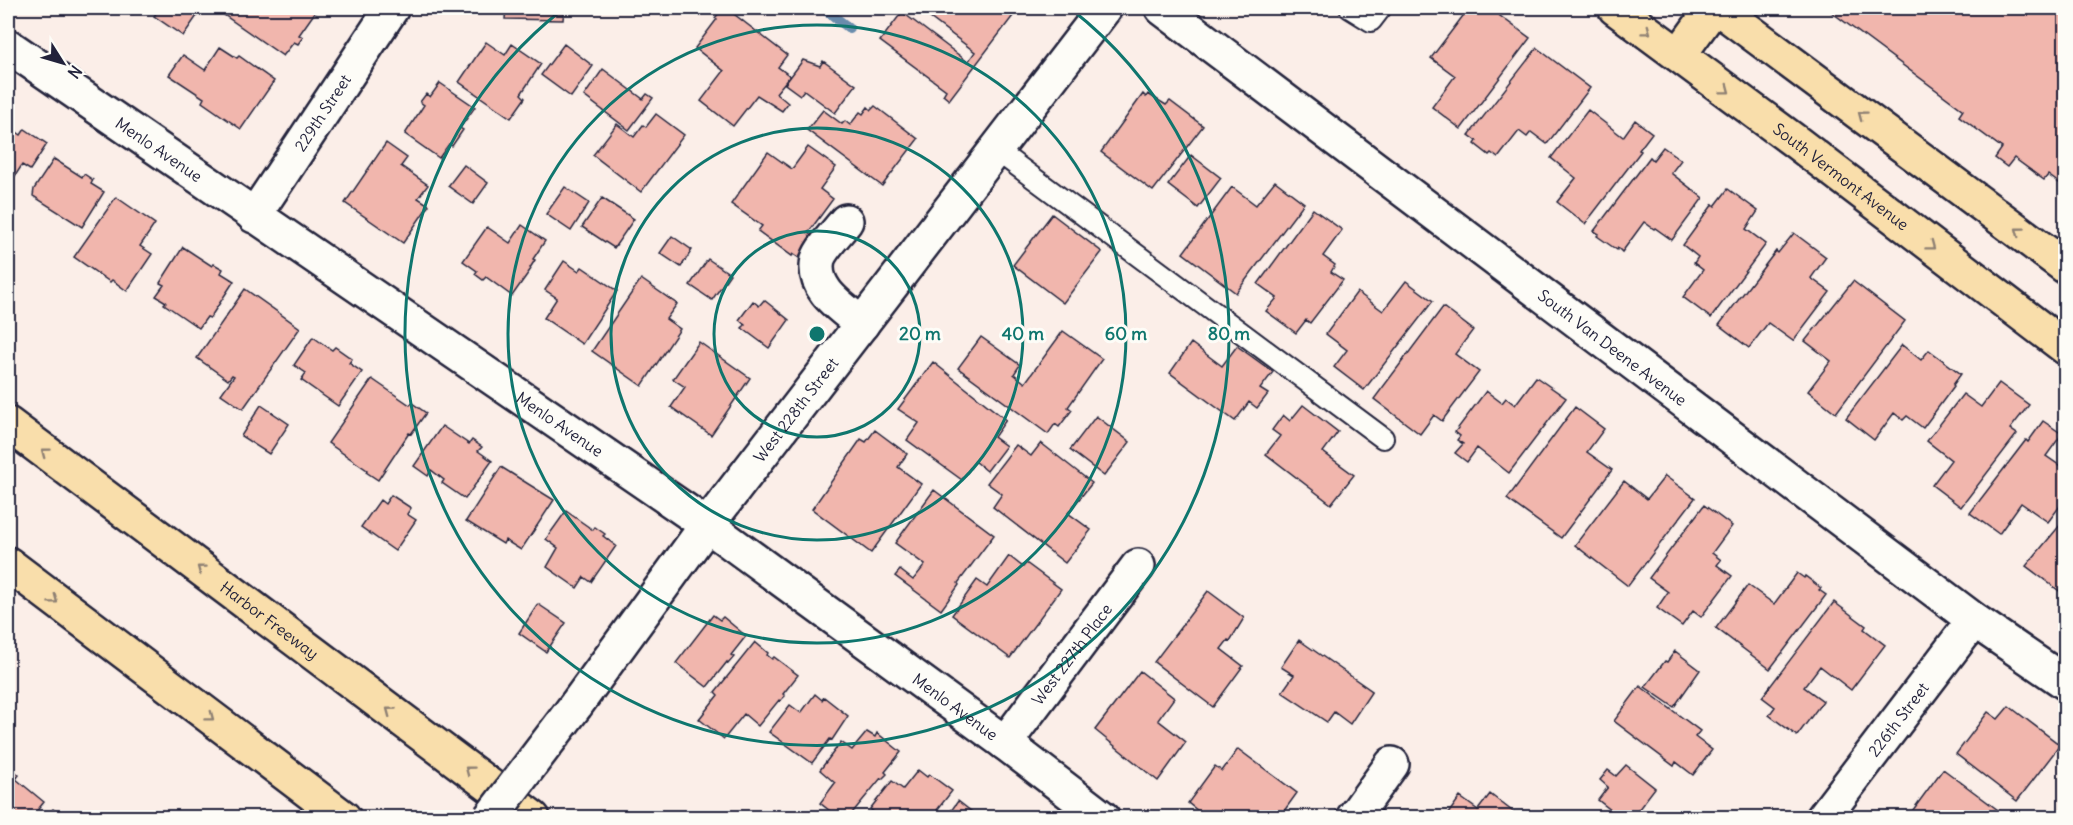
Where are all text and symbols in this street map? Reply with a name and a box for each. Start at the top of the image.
one-way arrow [1640,24,1651,35]
north arrow [33,33,93,93]
text: N [64,62,86,82]
street label: 229th Street [290,70,356,155]
one-way arrow [1719,83,1730,94]
one-way arrow [1858,111,1869,122]
street label: Menlo Avenue [112,113,206,186]
street label: South Vermont Avenue [1769,119,1913,235]
one-way arrow [2014,228,2025,239]
one-way arrow [1925,238,1936,249]
street label: South Van Deene Avenue [1534,285,1691,410]
text: 20 m [899,322,941,345]
text: 40 m [1002,322,1044,345]
text: 60 m [1105,322,1147,345]
text: 80 m [1208,322,1250,345]
centre of rings [807,324,827,344]
street label: West 228th Street [749,353,843,466]
street label: Menlo Avenue [513,387,607,461]
one-way arrow [40,448,51,459]
one-way arrow [196,565,207,576]
street label: Harbor Freeway [216,577,323,664]
one-way arrow [48,592,59,603]
street label: West 227th Place [1027,600,1116,709]
street label: Menlo Avenue [909,669,1002,744]
street label: 226th Street [1864,678,1933,760]
one-way arrow [386,707,397,718]
one-way arrow [204,709,215,720]
one-way arrow [465,766,476,777]

